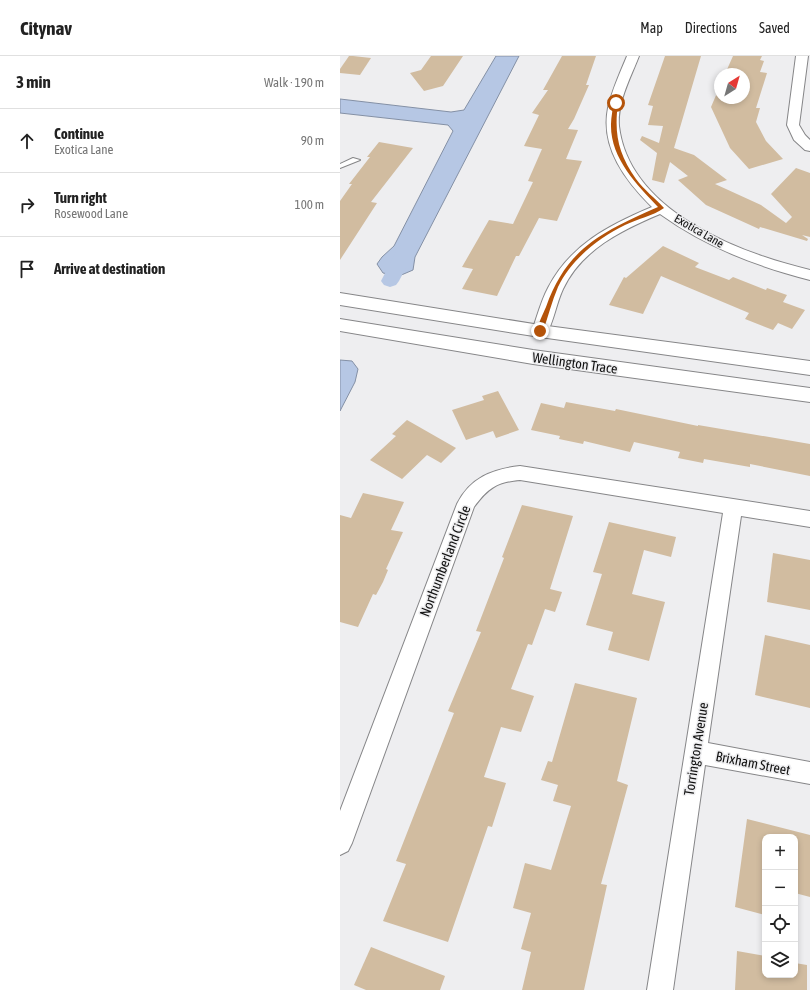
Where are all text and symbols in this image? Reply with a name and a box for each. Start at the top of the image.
text: Citynav [20,17,72,39]
text: Map [640,20,663,36]
text: Directions [685,20,737,36]
text: Saved [759,20,790,36]
north arrow [714,68,750,104]
text: 3 min [16,72,51,92]
text: Walk · 190 m [264,75,324,90]
route start [607,94,625,112]
text: Continue [54,125,104,142]
icon: ahead [16,130,38,152]
text: 90 m [301,133,324,148]
text: Exotica Lane [54,142,113,157]
text: Turn right [54,189,107,206]
icon: right [16,194,38,216]
text: 100 m [295,197,324,212]
text: Rosewood Lane [54,206,128,221]
street label: Exotica Lane [672,211,726,251]
icon: arrive [16,258,38,280]
text: Arrive at destination [54,260,165,277]
route end [531,322,549,340]
street label: Wellington Trace [531,349,619,377]
street label: Northumberland Circle [416,503,474,619]
street label: Torrington Avenue [681,701,711,797]
street label: Brixham Street [714,748,792,778]
map controls [762,834,798,978]
button: + [762,834,798,870]
button: − [762,870,798,906]
button: locate [762,906,798,942]
button: layers [762,942,798,978]

